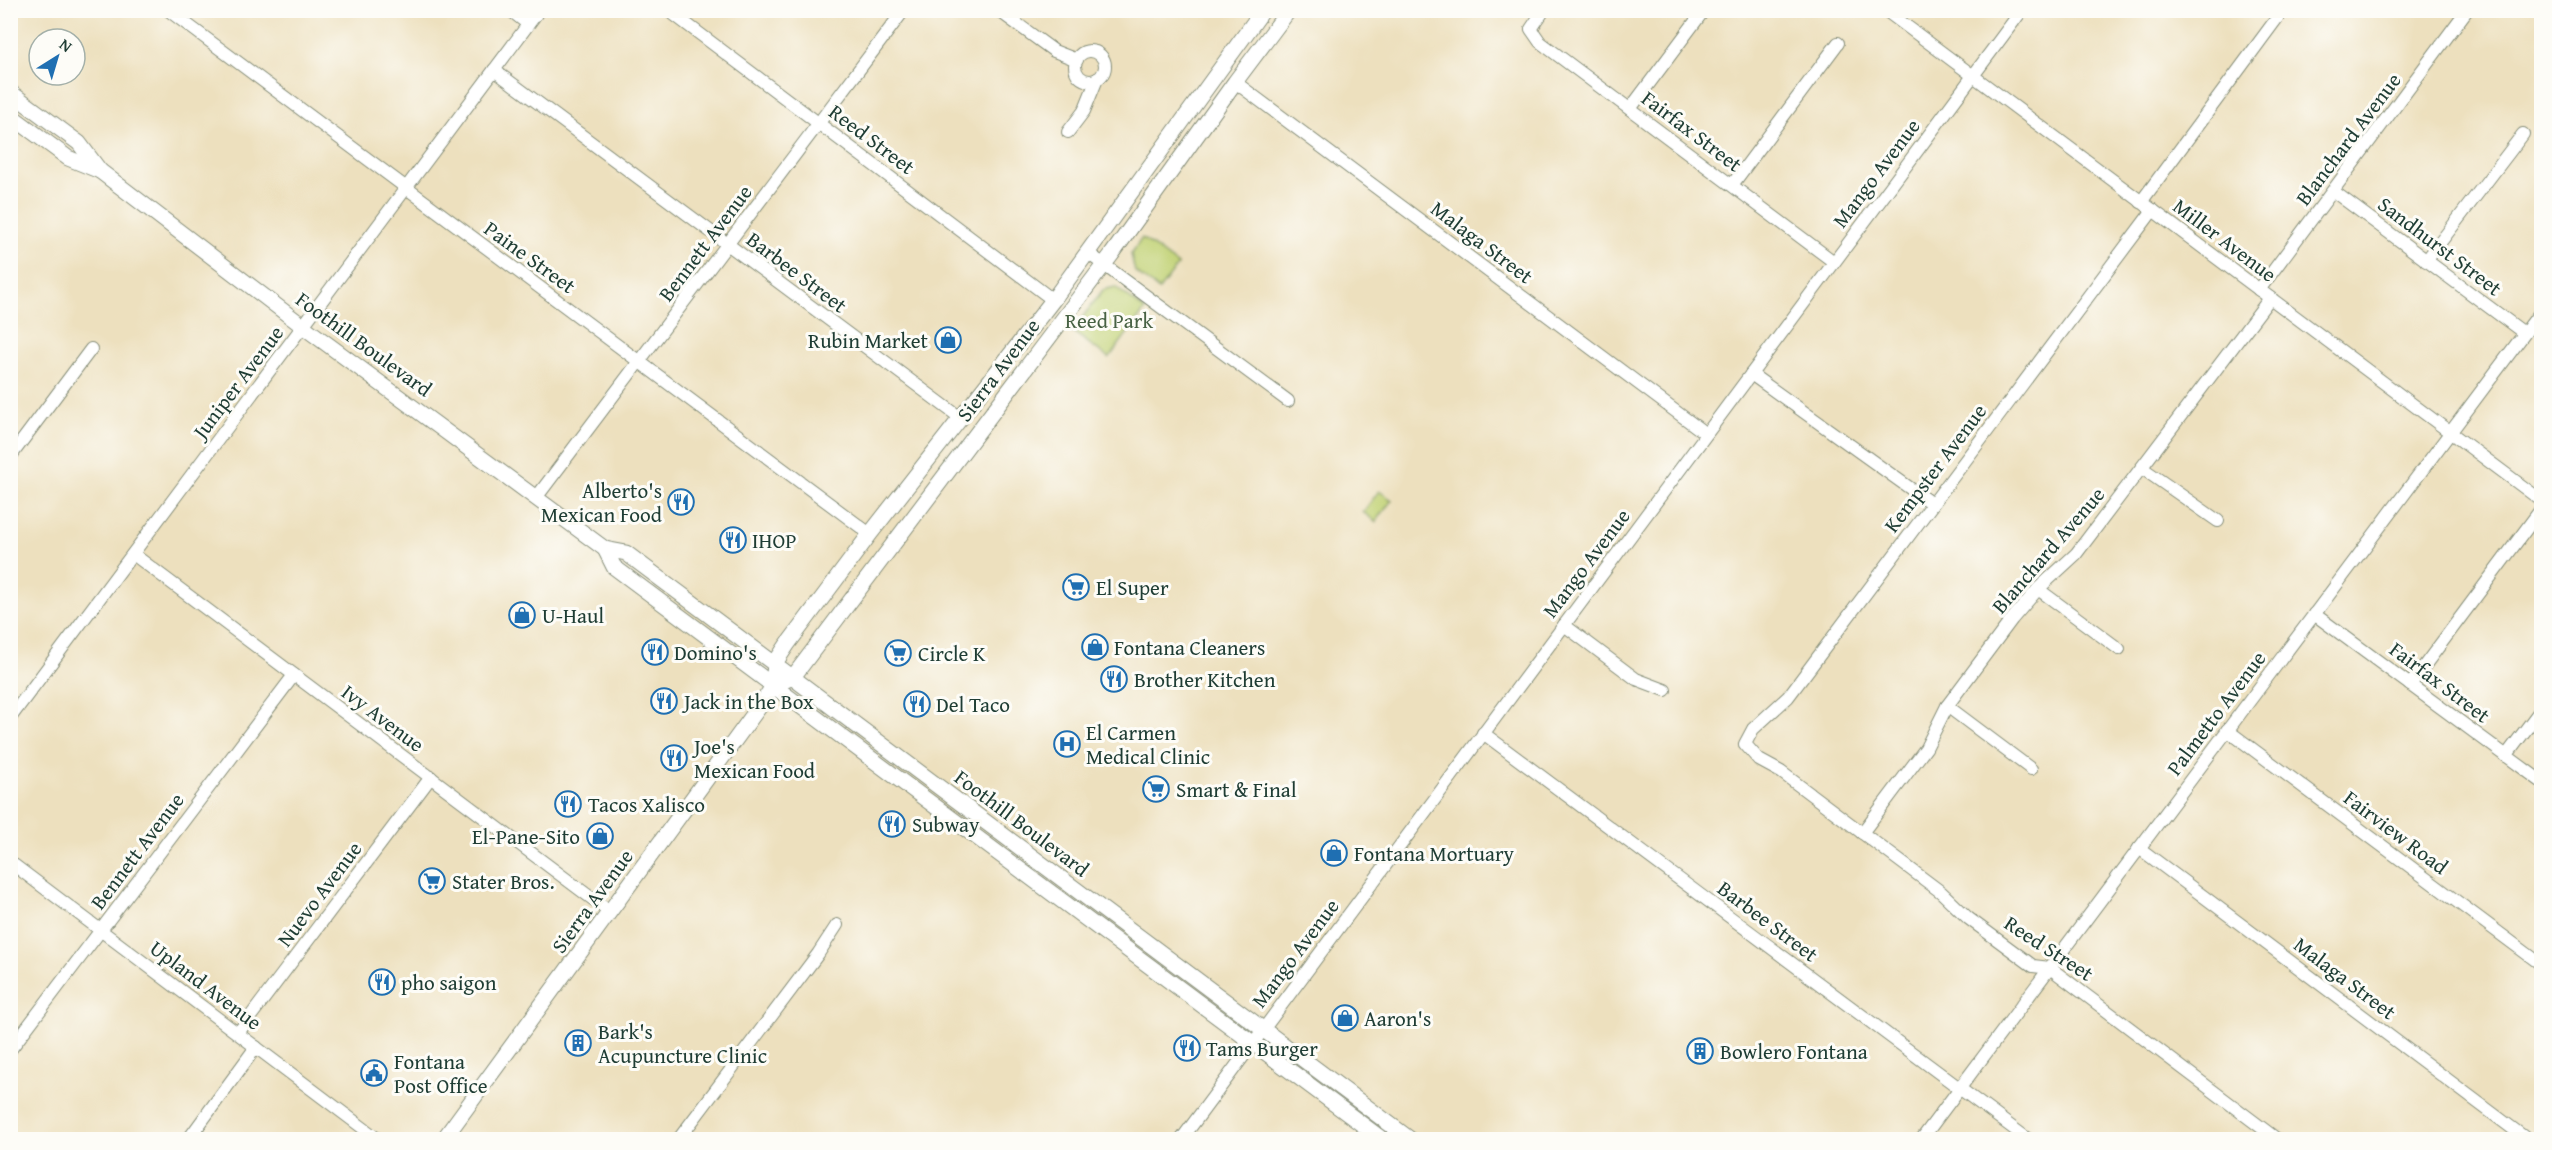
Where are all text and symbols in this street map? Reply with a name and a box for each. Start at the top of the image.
north arrow [27,27,87,87]
text: N [55,32,78,58]
street label: Blanchard Avenue [2288,66,2408,212]
street label: Fairfax Street [1635,83,1749,180]
street label: Reed Street [822,96,922,182]
street label: Mango Avenue [1825,112,1927,234]
street label: Bennett Avenue [651,178,759,308]
street label: Sandhurst Street [2371,189,2509,303]
street label: Miller Avenue [2167,191,2283,289]
street label: Malaga Street [1424,193,1540,291]
street label: Paine Street [478,213,583,301]
street label: Barbee Street [740,224,854,320]
street label: Foothill Boulevard [289,284,439,405]
park label: Reed Park [1065,305,1153,336]
street label: Sierra Avenue [949,312,1047,428]
street label: Juniper Avenue [183,319,291,447]
place label: Rubin Market [808,325,929,356]
shop icon: Rubin Market [933,325,963,355]
street label: Kempster Avenue [1876,397,1994,539]
place label: Alberto's Mexican Food [541,475,663,530]
street label: Blanchard Avenue [1984,480,2112,620]
restaurant icon: Alberto's Mexican Food [666,487,696,517]
street label: Mango Avenue [1535,502,1637,624]
restaurant icon: IHOP [718,525,748,555]
place label: IHOP [752,525,796,556]
supermarket icon: El Super [1061,572,1091,602]
place label: El Super [1096,572,1169,603]
shop icon: U-Haul [507,600,537,630]
place label: U-Haul [542,600,604,631]
shop icon: Fontana Cleaners [1080,632,1110,662]
place label: Fontana Cleaners [1114,632,1265,663]
street label: Fairfax Street [2383,634,2497,731]
restaurant icon: Domino's [640,637,670,667]
place label: Domino's [674,637,757,668]
supermarket icon: Circle K [883,638,913,668]
place label: Circle K [918,638,986,669]
street label: Palmetto Avenue [2159,644,2273,782]
restaurant icon: Brother Kitchen [1099,664,1129,694]
place label: Brother Kitchen [1134,664,1276,695]
street label: Ivy Avenue [335,677,431,760]
restaurant icon: Jack in the Box [649,686,679,716]
place label: Jack in the Box [681,686,814,717]
restaurant icon: Del Taco [902,689,932,719]
place label: Del Taco [936,689,1010,720]
place label: El Carmen Medical Clinic [1086,717,1210,772]
hospital icon: El Carmen Medical Clinic [1052,729,1082,759]
place label: Joe's Mexican Food [691,731,816,786]
restaurant icon: Joe's Mexican Food [659,743,689,773]
street label: Foothill Boulevard [948,762,1097,885]
supermarket icon: Smart & Final [1141,774,1171,804]
place label: Smart & Final [1176,774,1297,805]
street label: Fairview Road [2337,782,2455,882]
street label: Bennett Avenue [83,786,191,916]
restaurant icon: Tacos Xalisco [553,789,583,819]
place label: Tacos Xalisco [588,789,705,820]
restaurant icon: Subway [877,809,907,839]
place label: Subway [912,809,980,840]
place label: El-Pane-Sito [472,821,580,852]
shop icon: El-Pane-Sito [585,821,615,851]
street label: Nuevo Avenue [269,835,369,953]
shop icon: Fontana Mortuary [1319,838,1349,868]
place label: Fontana Mortuary [1354,838,1515,869]
street label: Sierra Avenue [544,842,641,960]
supermarket icon: Stater Bros. [417,866,447,896]
place label: Stater Bros. [452,866,555,897]
street label: Barbee Street [1711,873,1825,969]
street label: Mango Avenue [1244,892,1346,1014]
street label: Reed Street [1998,908,2100,989]
street label: Malaga Street [2287,929,2403,1027]
street label: Upland Avenue [144,933,269,1038]
restaurant icon: pho saigon [367,967,397,997]
place label: pho saigon [401,967,497,998]
shop icon: Aaron's [1330,1003,1360,1033]
place label: Aaron's [1364,1003,1431,1034]
place label: Bark's Acupuncture Clinic [598,1016,767,1071]
building icon: Bark's Acupuncture Clinic [563,1028,593,1058]
restaurant icon: Tams Burger [1172,1033,1202,1063]
place label: Tams Burger [1206,1033,1318,1064]
building icon: Bowlero Fontana [1685,1036,1715,1066]
place label: Bowlero Fontana [1720,1036,1868,1067]
place label: Fontana Post Office [394,1046,488,1101]
public building icon: Fontana Post Office [359,1058,389,1088]

